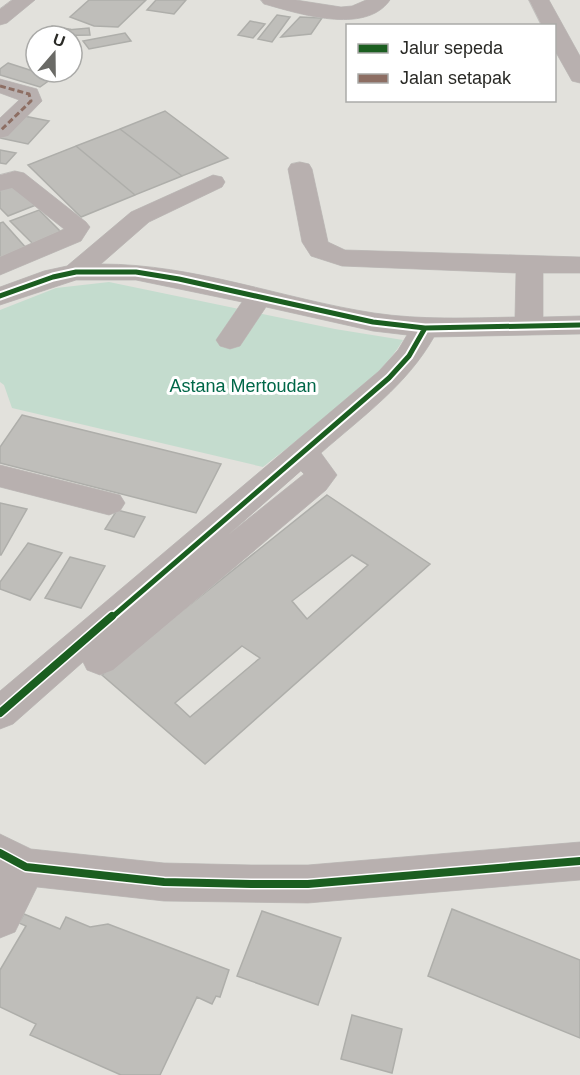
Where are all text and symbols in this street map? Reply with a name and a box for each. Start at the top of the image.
north arrow [24,24,84,84]
legend [346,24,556,102]
text: U [51,30,67,50]
text: Jalur sepeda [400,38,504,58]
text: Jalan setapak [400,68,512,88]
park label: Astana Mertoudan [169,376,317,396]

